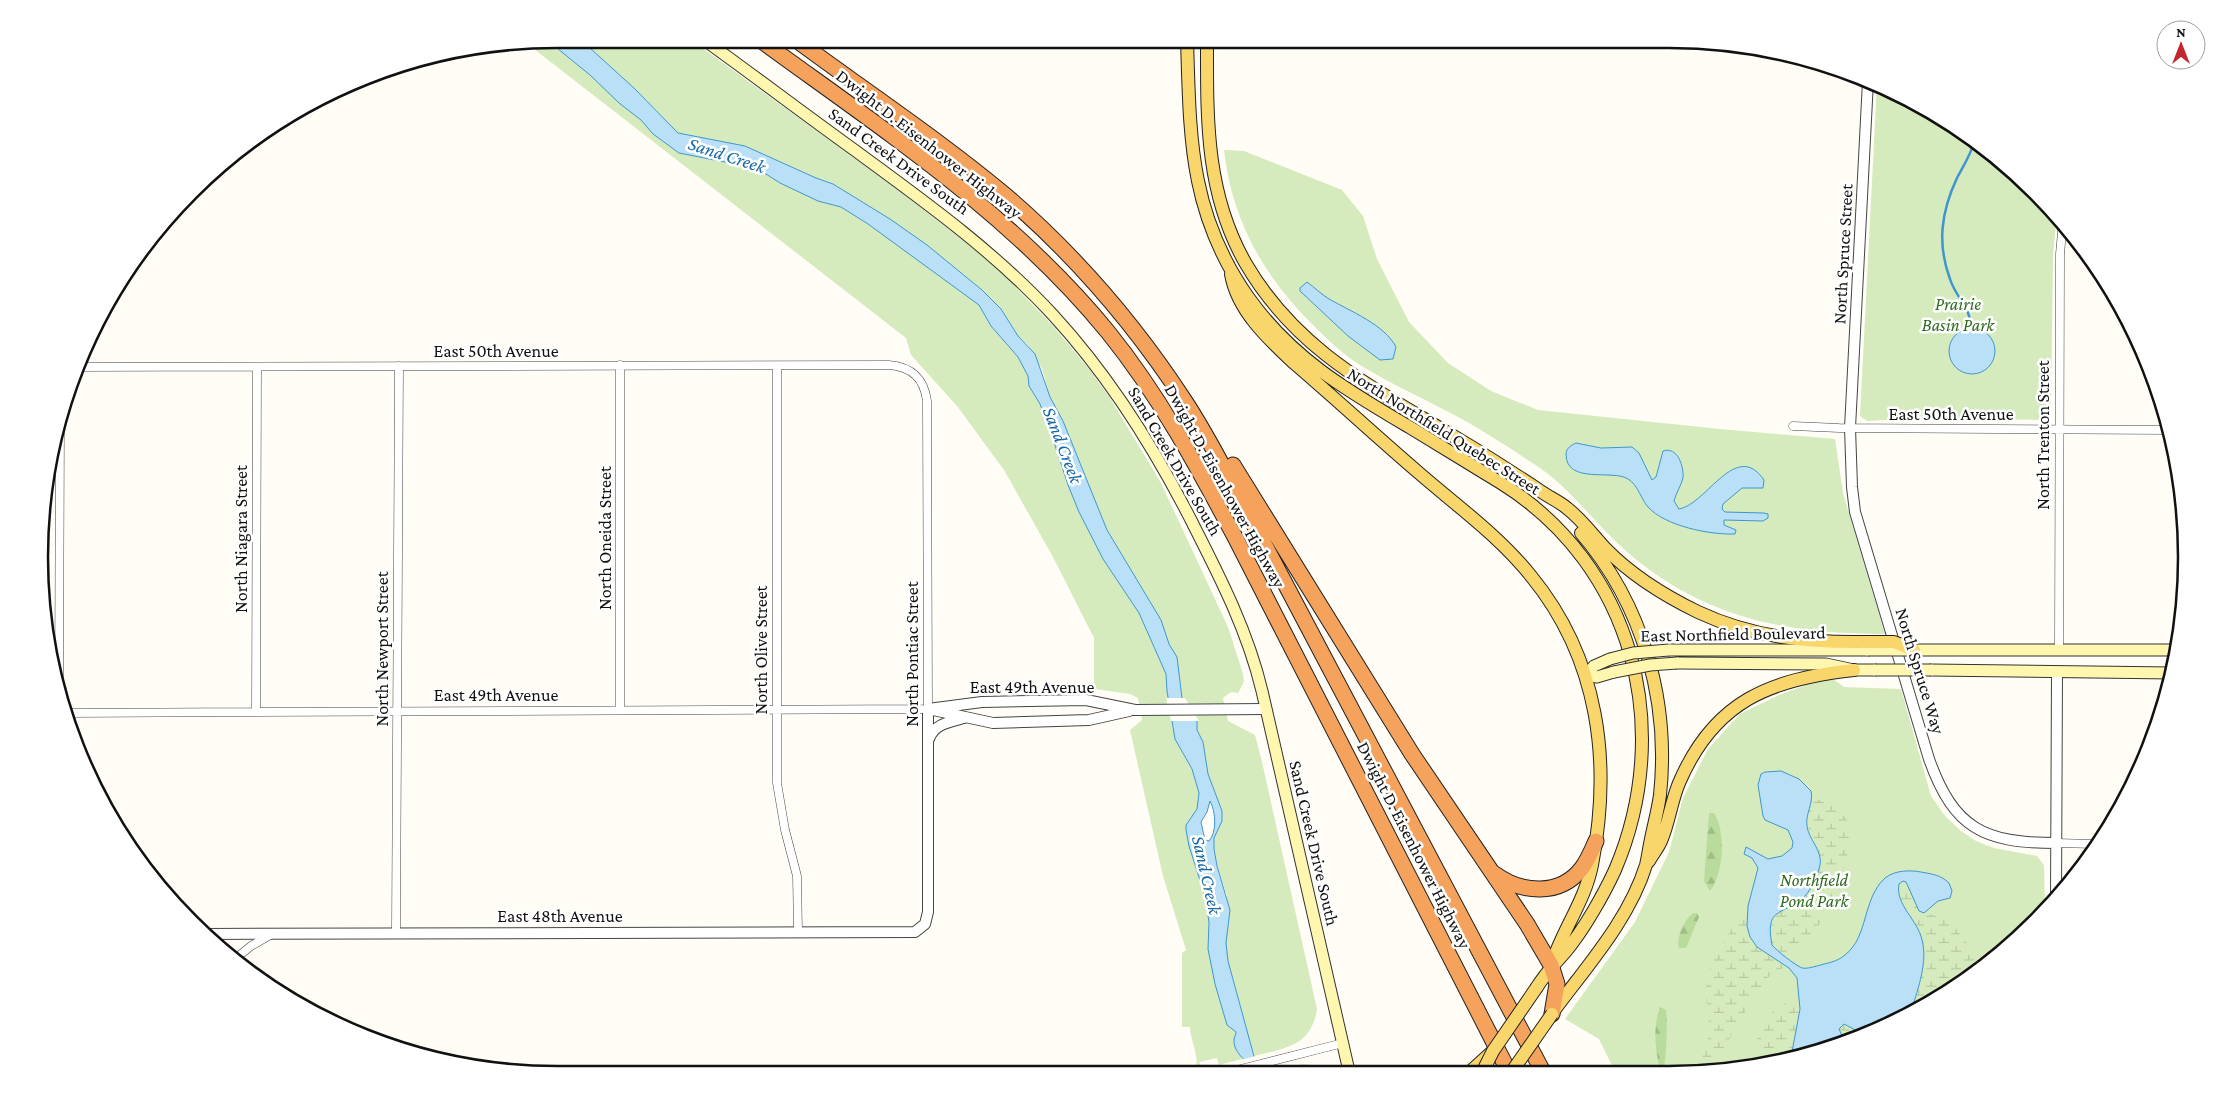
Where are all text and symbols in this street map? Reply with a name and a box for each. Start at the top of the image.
north arrow [2156,20,2206,70]
text: N [2176,24,2186,40]
street label: Dwight D. Eisenhower Highway [832,65,1026,223]
street label: Sand Creek Drive South [825,103,973,219]
water label: Sand Creek [686,133,769,178]
street label: North Spruce Street [1829,182,1857,325]
park label: Prairie Basin Park [1922,294,1995,335]
street label: East 50th Avenue [433,341,559,361]
street label: North Trenton Street [2033,359,2053,510]
street label: North Northfield Quebec Street [1344,363,1545,499]
street label: Dwight D. Eisenhower Highway [1161,381,1290,592]
street label: Sand Creek Drive South [1124,383,1226,539]
water label: Sand Creek [1039,404,1087,487]
street label: East 50th Avenue [1888,404,2014,424]
street label: North Niagara Street [231,464,251,613]
street label: North Oneida Street [595,465,615,610]
street label: North Newport Street [372,570,392,727]
street label: North Pontiac Street [902,580,922,727]
street label: North Olive Street [751,584,771,715]
street label: North Spruce Way [1891,606,1949,737]
street label: East Northfield Boulevard [1640,622,1826,646]
street label: East 49th Avenue [970,677,1094,697]
street label: East 49th Avenue [434,685,558,705]
street label: Dwight D. Eisenhower Highway [1353,738,1475,952]
street label: Sand Creek Drive South [1285,759,1343,928]
water label: Sand Creek [1188,834,1226,917]
park label: Northfield Pond Park [1780,870,1849,911]
street label: East 48th Avenue [497,906,623,926]

